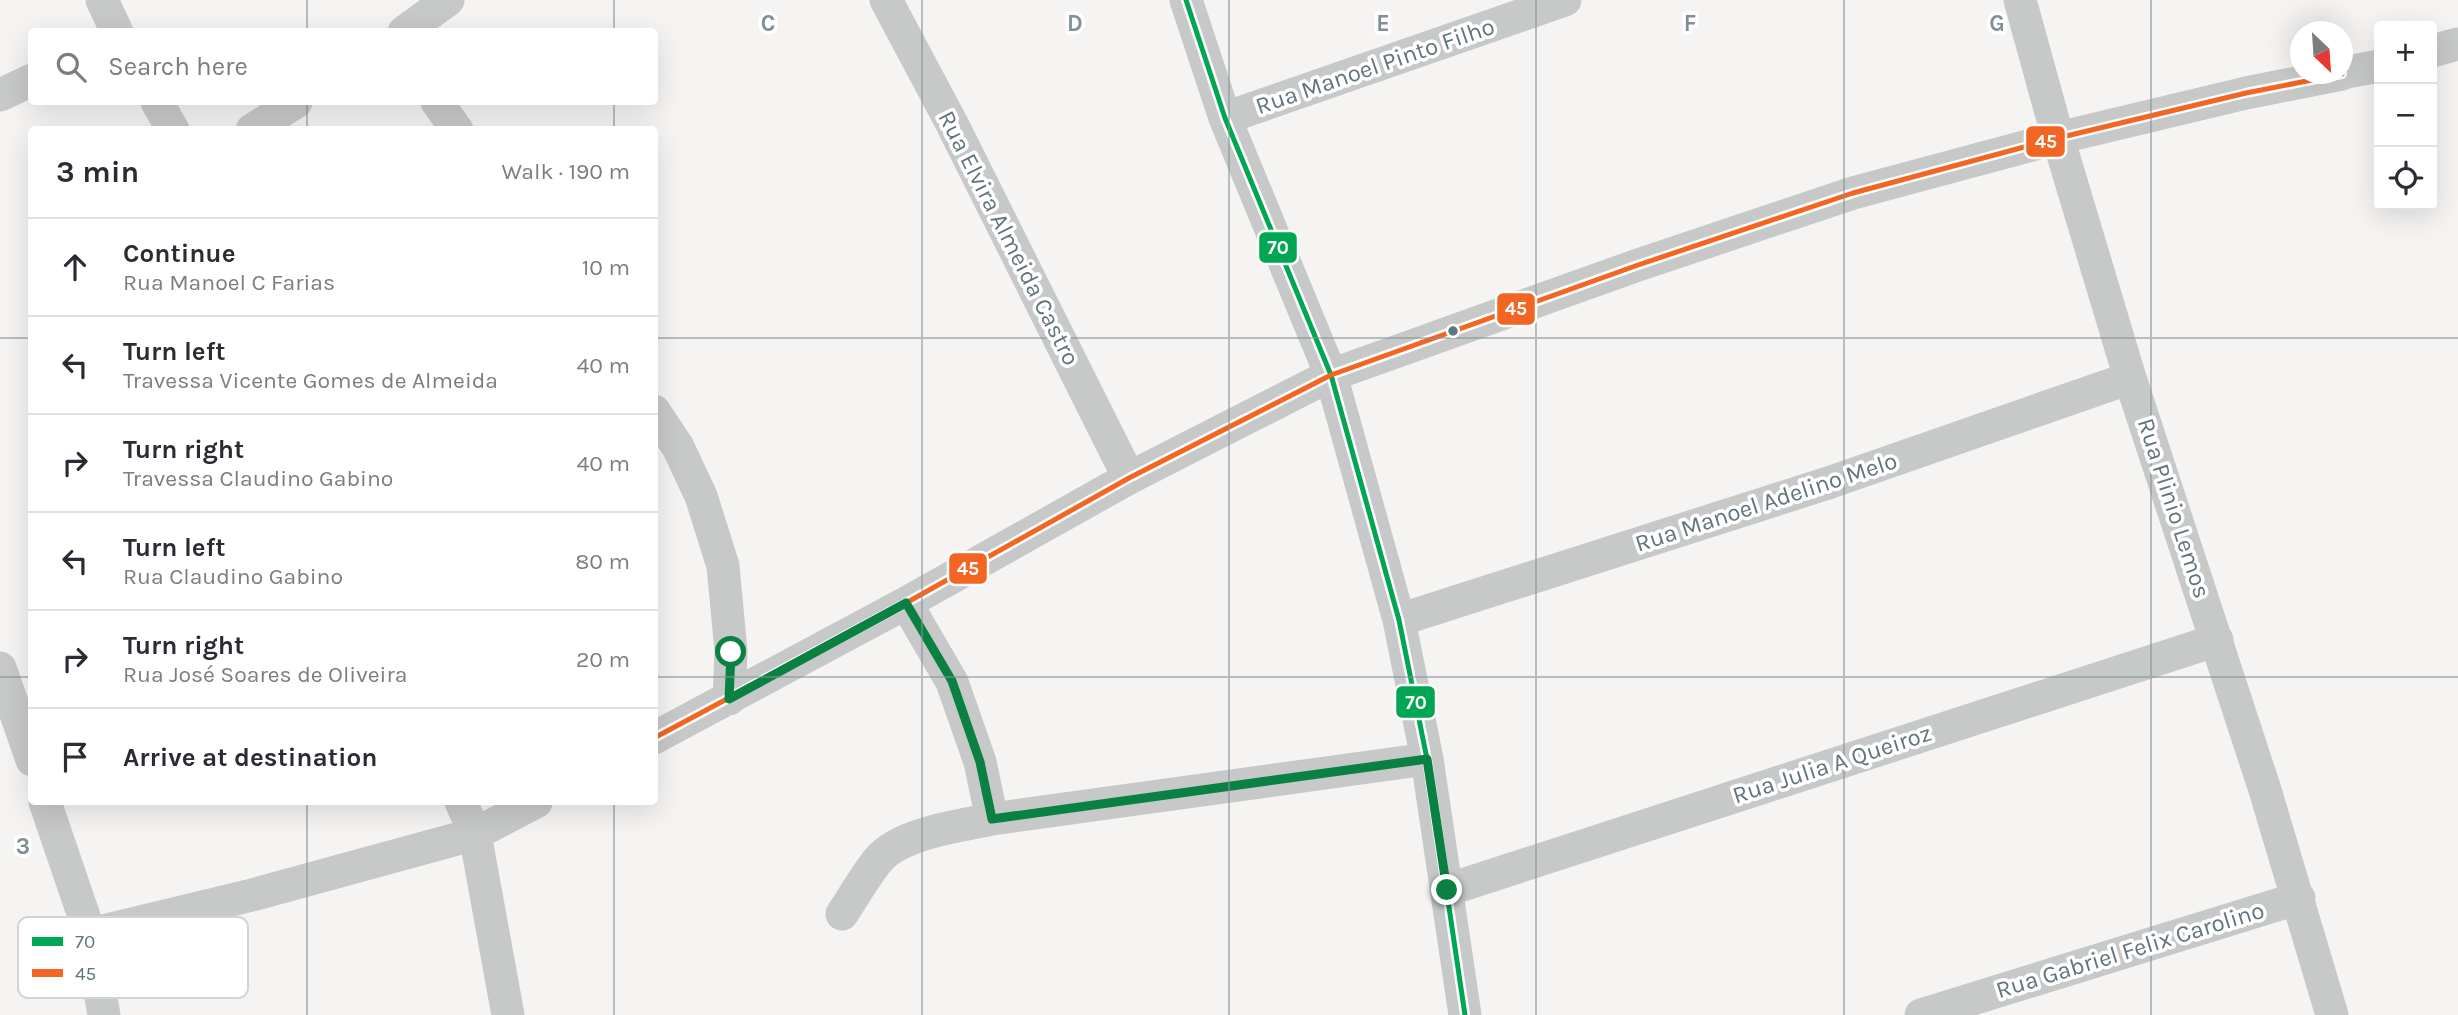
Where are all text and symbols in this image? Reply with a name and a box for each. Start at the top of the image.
text: C [761,10,775,37]
text: D [1067,10,1083,37]
text: E [1376,10,1390,37]
text: F [1684,10,1696,37]
text: G [1989,10,2005,37]
street label: Rua Manoel Pinto Filho [1252,12,1498,120]
north arrow [2290,21,2353,84]
map controls [2374,21,2437,210]
button: + [2374,21,2437,84]
search box [28,28,658,105]
icon: search [52,48,90,86]
text: Search here [108,51,248,82]
button: − [2374,84,2437,147]
street label: Rua Elvira Almeida Castro [932,106,1086,370]
line badge: 45 [2025,125,2066,158]
text: 45 [2035,131,2057,153]
button: locate [2374,147,2437,210]
text: 3 min [56,154,139,190]
text: Walk · 190 m [502,158,630,185]
line badge: 70 [1258,231,1298,264]
text: 70 [1267,237,1289,259]
text: Continue [123,238,235,269]
icon: ahead [56,248,94,286]
text: 10 m [582,254,630,281]
text: Rua Manoel C Farias [123,269,335,296]
line badge: 45 [1496,292,1536,326]
text: 45 [1505,298,1527,320]
unlabelled marker [1446,324,1460,338]
text: Turn left [123,336,225,367]
icon: left [56,346,94,384]
text: 40 m [577,352,630,379]
text: Travessa Vicente Gomes de Almeida [123,367,498,394]
street label: Rua Plinio Lemos [2132,415,2216,601]
text: Turn right [123,434,244,465]
icon: right [56,444,94,482]
street label: Rua Manoel Adelino Melo [1631,446,1901,558]
text: 40 m [577,450,630,477]
text: Travessa Claudino Gabino [123,465,393,492]
text: Turn left [123,532,225,563]
icon: left [56,542,94,580]
text: 80 m [575,548,630,575]
line badge: 45 [948,552,988,585]
text: 45 [957,558,979,580]
text: Rua Claudino Gabino [123,563,343,590]
text: Turn right [123,630,244,661]
route start [715,636,746,667]
icon: right [56,640,94,678]
text: 20 m [576,646,630,673]
text: Rua José Soares de Oliveira [123,661,407,688]
line badge: 70 [1395,685,1436,719]
text: 70 [1405,692,1427,714]
street label: Rua Julia A Queiroz [1729,719,1935,809]
icon: arrive [56,738,94,776]
text: Arrive at destination [123,742,377,773]
text: 3 [16,833,30,860]
route end [1431,874,1462,905]
street label: Rua Gabriel Felix Carolino [1993,896,2267,1004]
legend [18,917,248,998]
text: 70 [75,931,95,953]
text: 45 [75,963,96,985]

